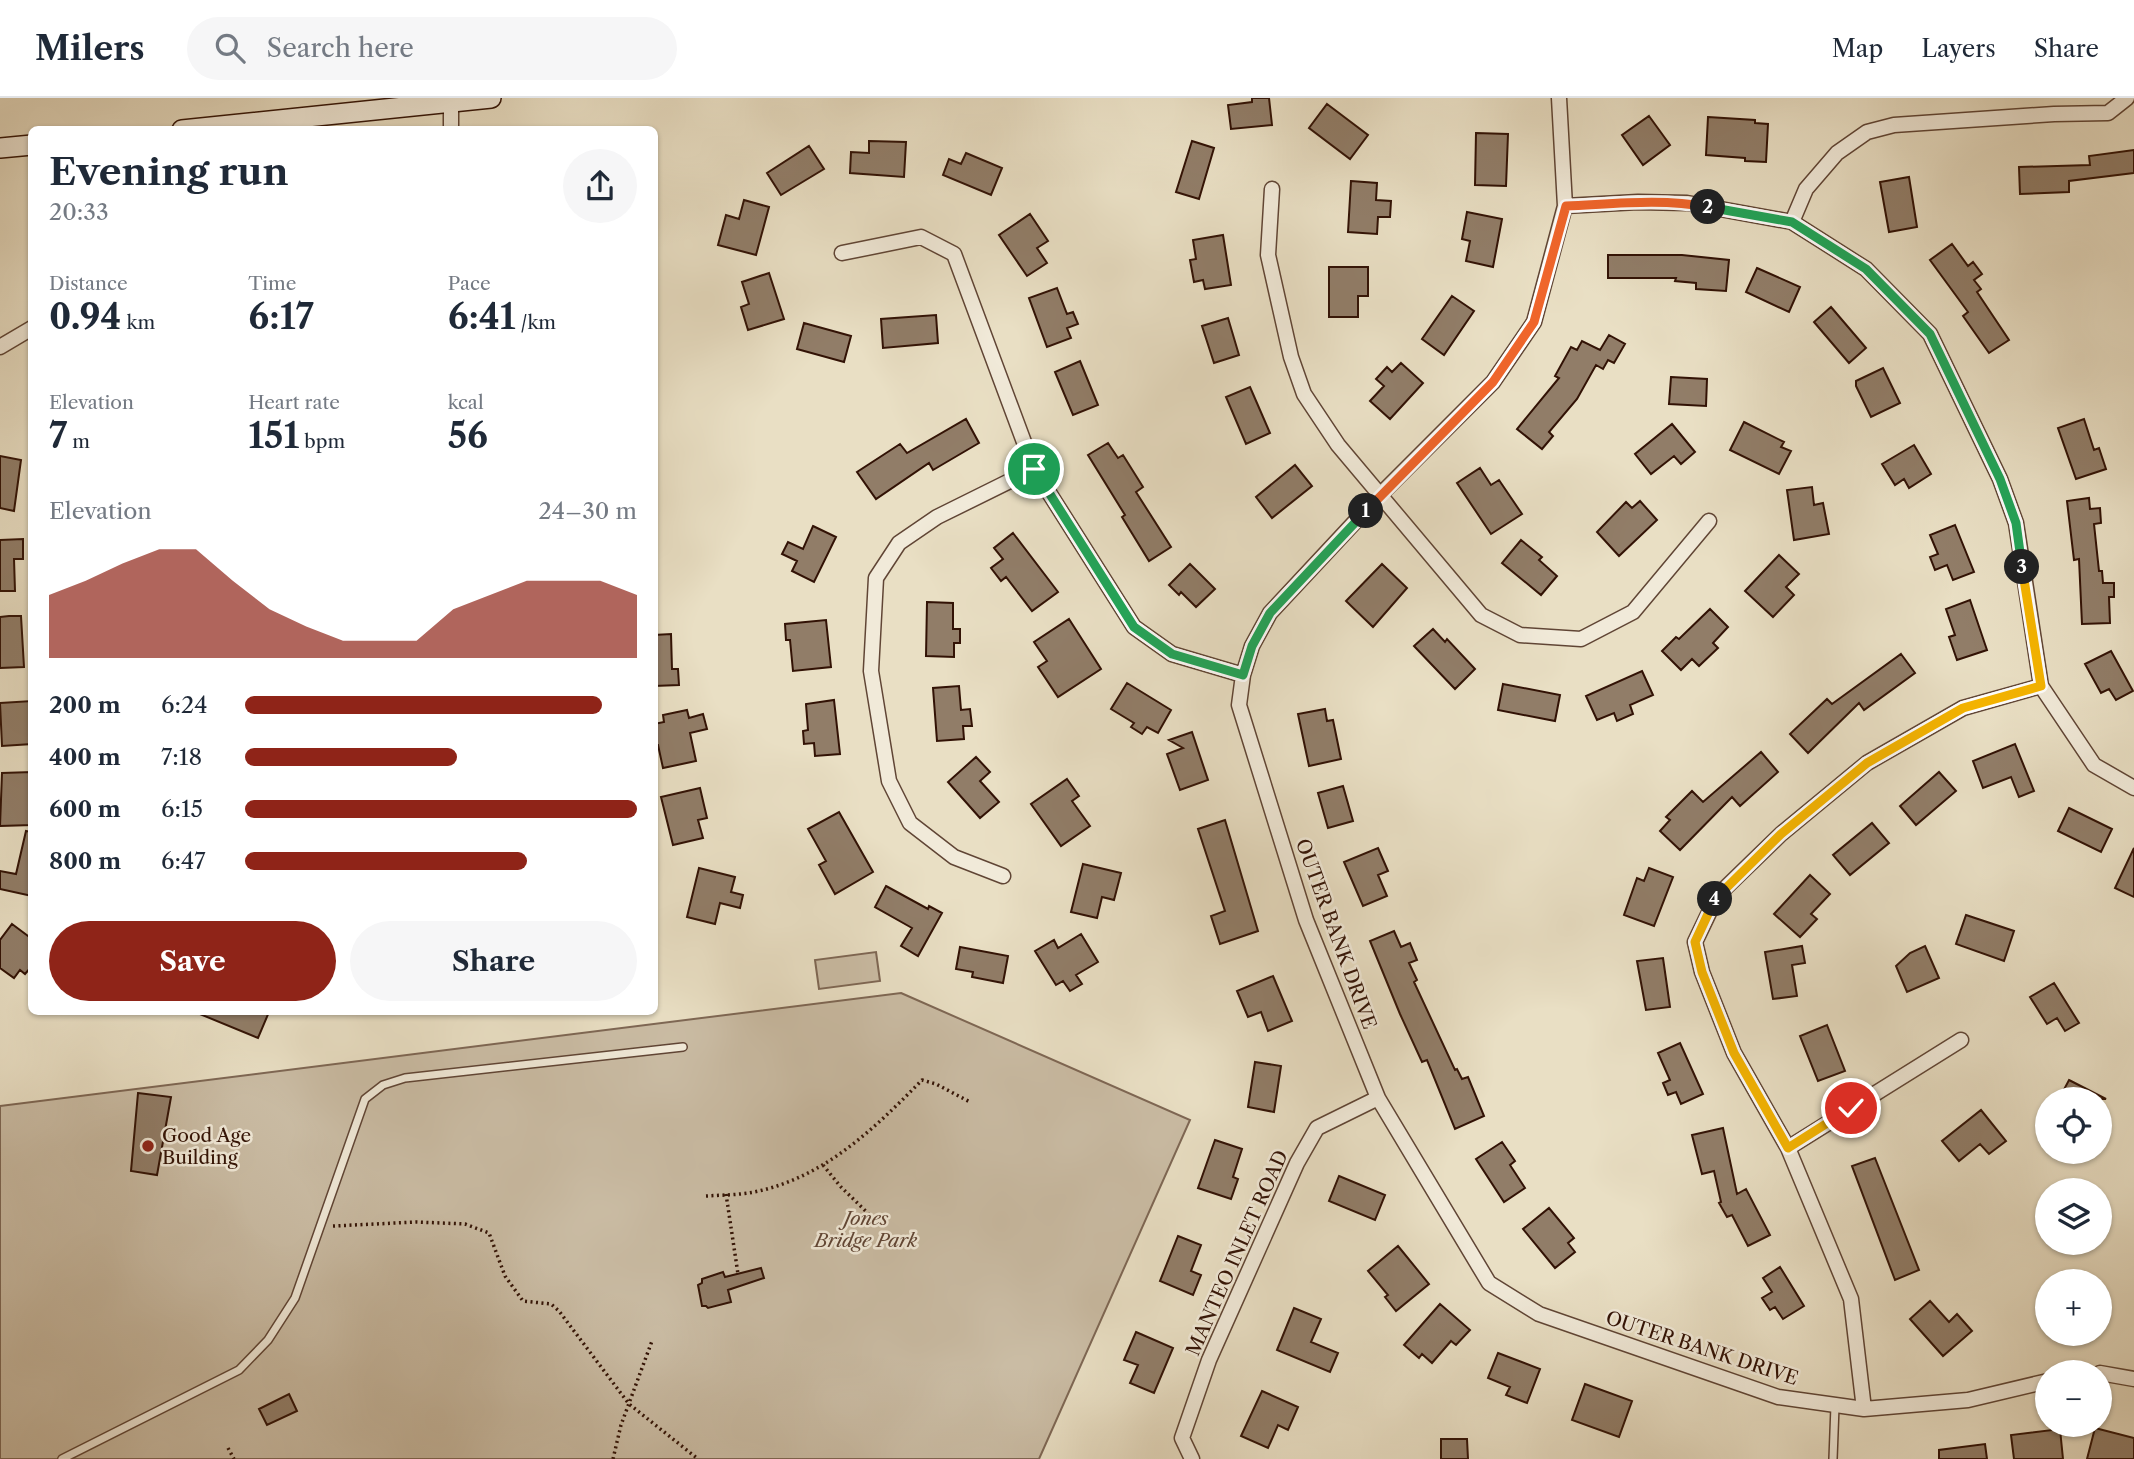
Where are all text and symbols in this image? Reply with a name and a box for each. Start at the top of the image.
search box [187,17,677,80]
text: Milers [35,28,145,69]
icon: search [211,29,249,67]
text: Search here [267,32,414,64]
text: Map [1832,34,1883,63]
text: Layers [1921,34,1996,63]
text: Share [2034,34,2099,63]
text: Evening run [49,148,289,195]
button: share [563,149,637,223]
pin: 2 [1690,190,1726,224]
text: 2 [1702,195,1713,218]
text: 20:33 [49,198,109,226]
text: Distance [49,272,128,295]
text: Time [248,272,296,295]
text: Pace [448,272,491,295]
text: 0.94 [49,295,121,338]
text: 6:17 [248,295,314,338]
text: 6:41 [448,295,515,338]
text: km [121,311,155,334]
text: /km [515,311,556,334]
text: Elevation [49,391,134,414]
text: Heart rate [248,391,340,414]
text: kcal [448,391,484,414]
text: 7 [49,414,67,457]
text: 151 [248,414,299,457]
text: 56 [448,414,488,457]
text: m [67,430,90,453]
text: bpm [299,430,345,453]
pin [1004,439,1064,499]
icon: arrive [1015,450,1053,488]
pin: 1 [1348,494,1384,528]
text: Elevation [49,497,152,525]
text: 24–30 m [539,497,637,525]
text: 1 [1361,499,1370,522]
pin: 3 [2004,550,2039,584]
text: 3 [2016,555,2027,578]
text: 200 m [49,691,121,719]
text: 6:24 [161,691,207,719]
text: 400 m [49,743,121,771]
text: 7:18 [161,743,202,771]
text: 600 m [49,795,121,823]
text: 6:15 [161,795,203,823]
street label: OUTER BANK DRIVE [1291,836,1381,1032]
text: 800 m [49,847,121,875]
text: 6:47 [161,847,206,875]
pin: 4 [1698,882,1732,916]
text: 4 [1709,887,1720,910]
button: Save [49,921,336,1001]
button: Share [350,921,637,1001]
pin [1821,1078,1881,1138]
map controls [2035,1087,2112,1437]
button: locate [2035,1087,2112,1164]
icon: check [1832,1089,1870,1127]
place label: Good Age Building [162,1124,251,1169]
marker: Good Age Building [140,1138,156,1154]
street label: MANTEO INLET ROAD [1181,1147,1293,1359]
button: layers [2035,1178,2112,1255]
park label: Jones Bridge Park [813,1207,918,1252]
button: + [2035,1269,2112,1346]
street label: OUTER BANK DRIVE [1603,1306,1801,1390]
button: − [2035,1360,2112,1437]

